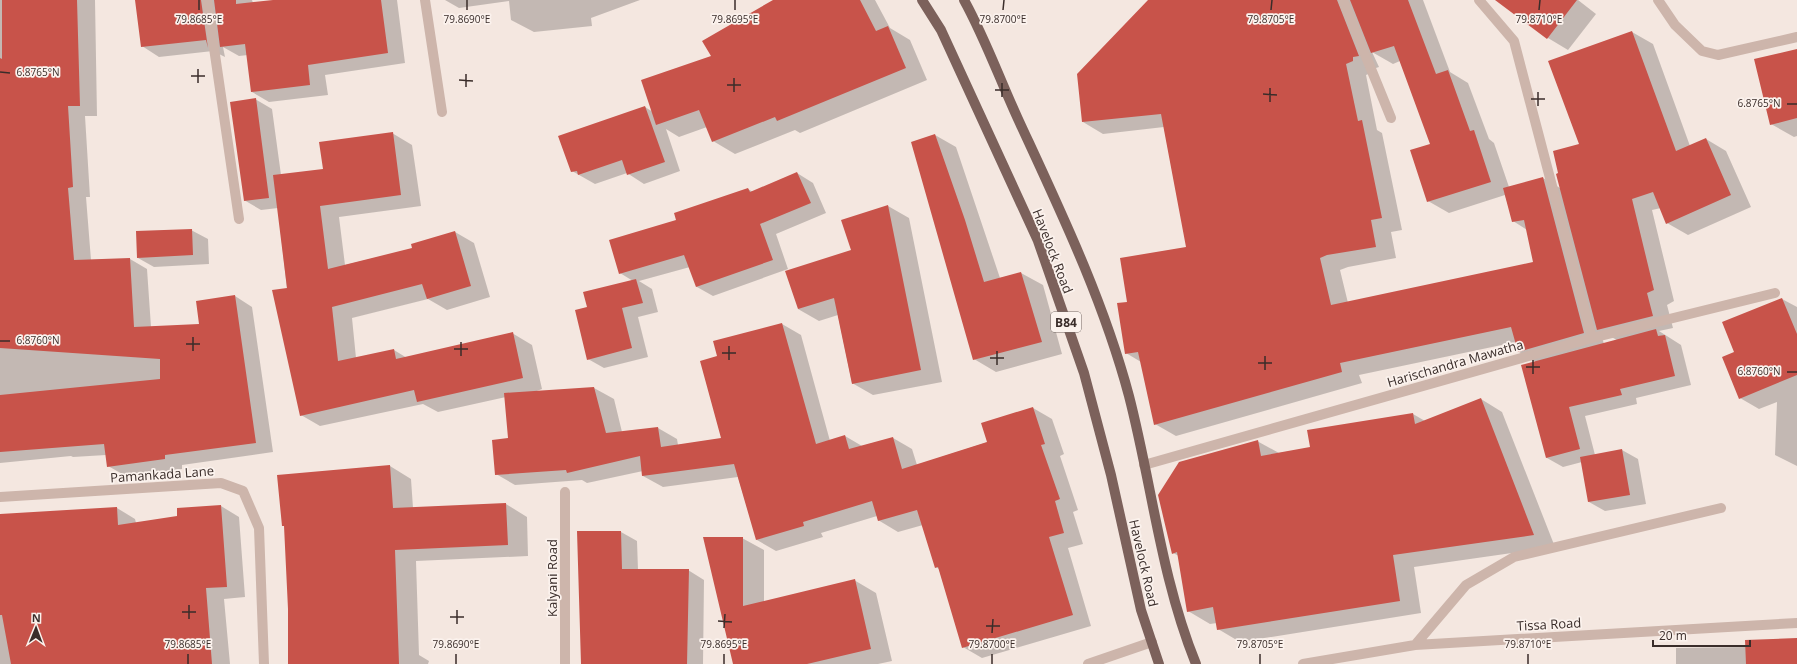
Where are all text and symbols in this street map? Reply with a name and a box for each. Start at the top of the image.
text: 79.8685°E [176,12,222,26]
text: 79.8690°E [444,12,490,26]
text: 79.8695°E [712,12,758,26]
text: 79.8700°E [980,12,1026,26]
text: 79.8705°E [1248,12,1294,26]
text: 79.8710°E [1516,12,1562,26]
text: 6.8765°N [16,65,60,79]
text: 6.8765°N [1737,96,1781,110]
street label: Havelock Road [1029,206,1077,296]
road number: B84 [1051,312,1081,332]
text: 6.8760°N [16,333,60,347]
street label: Harischandra Mawatha [1385,335,1525,391]
text: 6.8760°N [1737,364,1781,378]
street label: Pamankada Lane [109,461,215,487]
street label: Havelock Road [1125,518,1163,608]
street label: Kalyani Road [543,539,561,617]
north arrow [16,608,56,648]
text: N [32,610,41,625]
street label: Tissa Road [1516,613,1582,635]
scale bar [1653,622,1750,648]
text: 20 m [1659,627,1687,644]
text: 79.8685°E [165,637,211,651]
text: 79.8690°E [433,637,479,651]
text: 79.8695°E [701,637,747,651]
text: 79.8700°E [969,637,1015,651]
text: 79.8705°E [1237,637,1283,651]
text: 79.8710°E [1505,637,1551,651]

